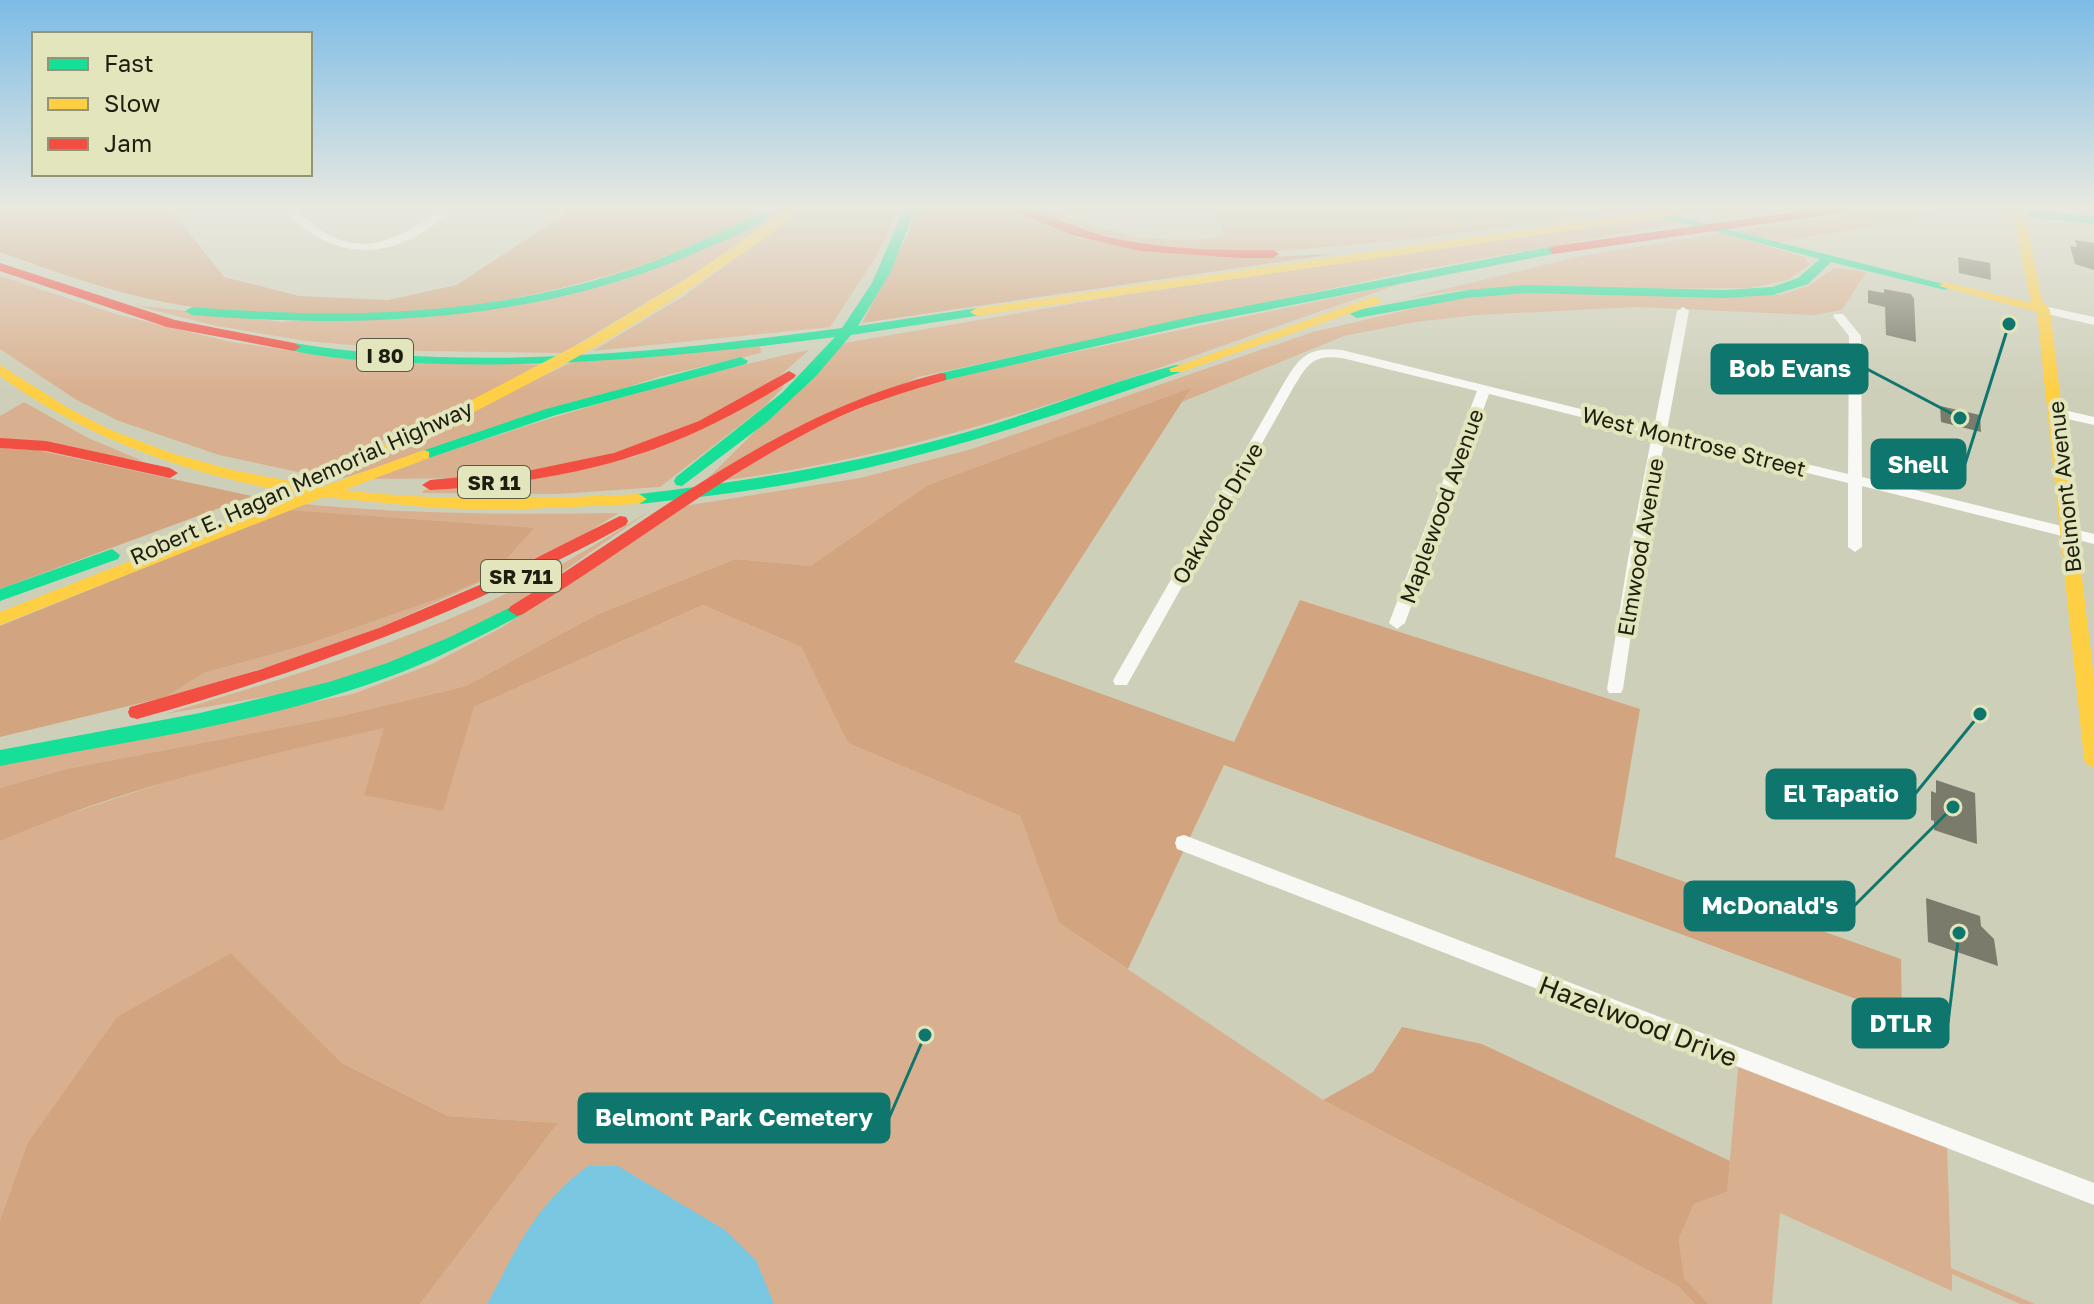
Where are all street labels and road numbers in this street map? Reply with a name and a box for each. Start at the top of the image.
road number: I 80 [357,339,413,371]
street label: Robert E. Hagan Memorial Highway [126,394,476,570]
street label: West Montrose Street [1579,400,1809,482]
street label: Belmont Avenue [2042,400,2086,574]
street label: Maplewood Avenue [1393,405,1489,607]
street label: Oakwood Drive [1166,437,1268,589]
street label: Elmwood Avenue [1611,456,1669,638]
road number: SR 11 [458,466,530,498]
road number: SR 711 [481,560,561,592]
street label: Hazelwood Drive [1535,969,1741,1073]

